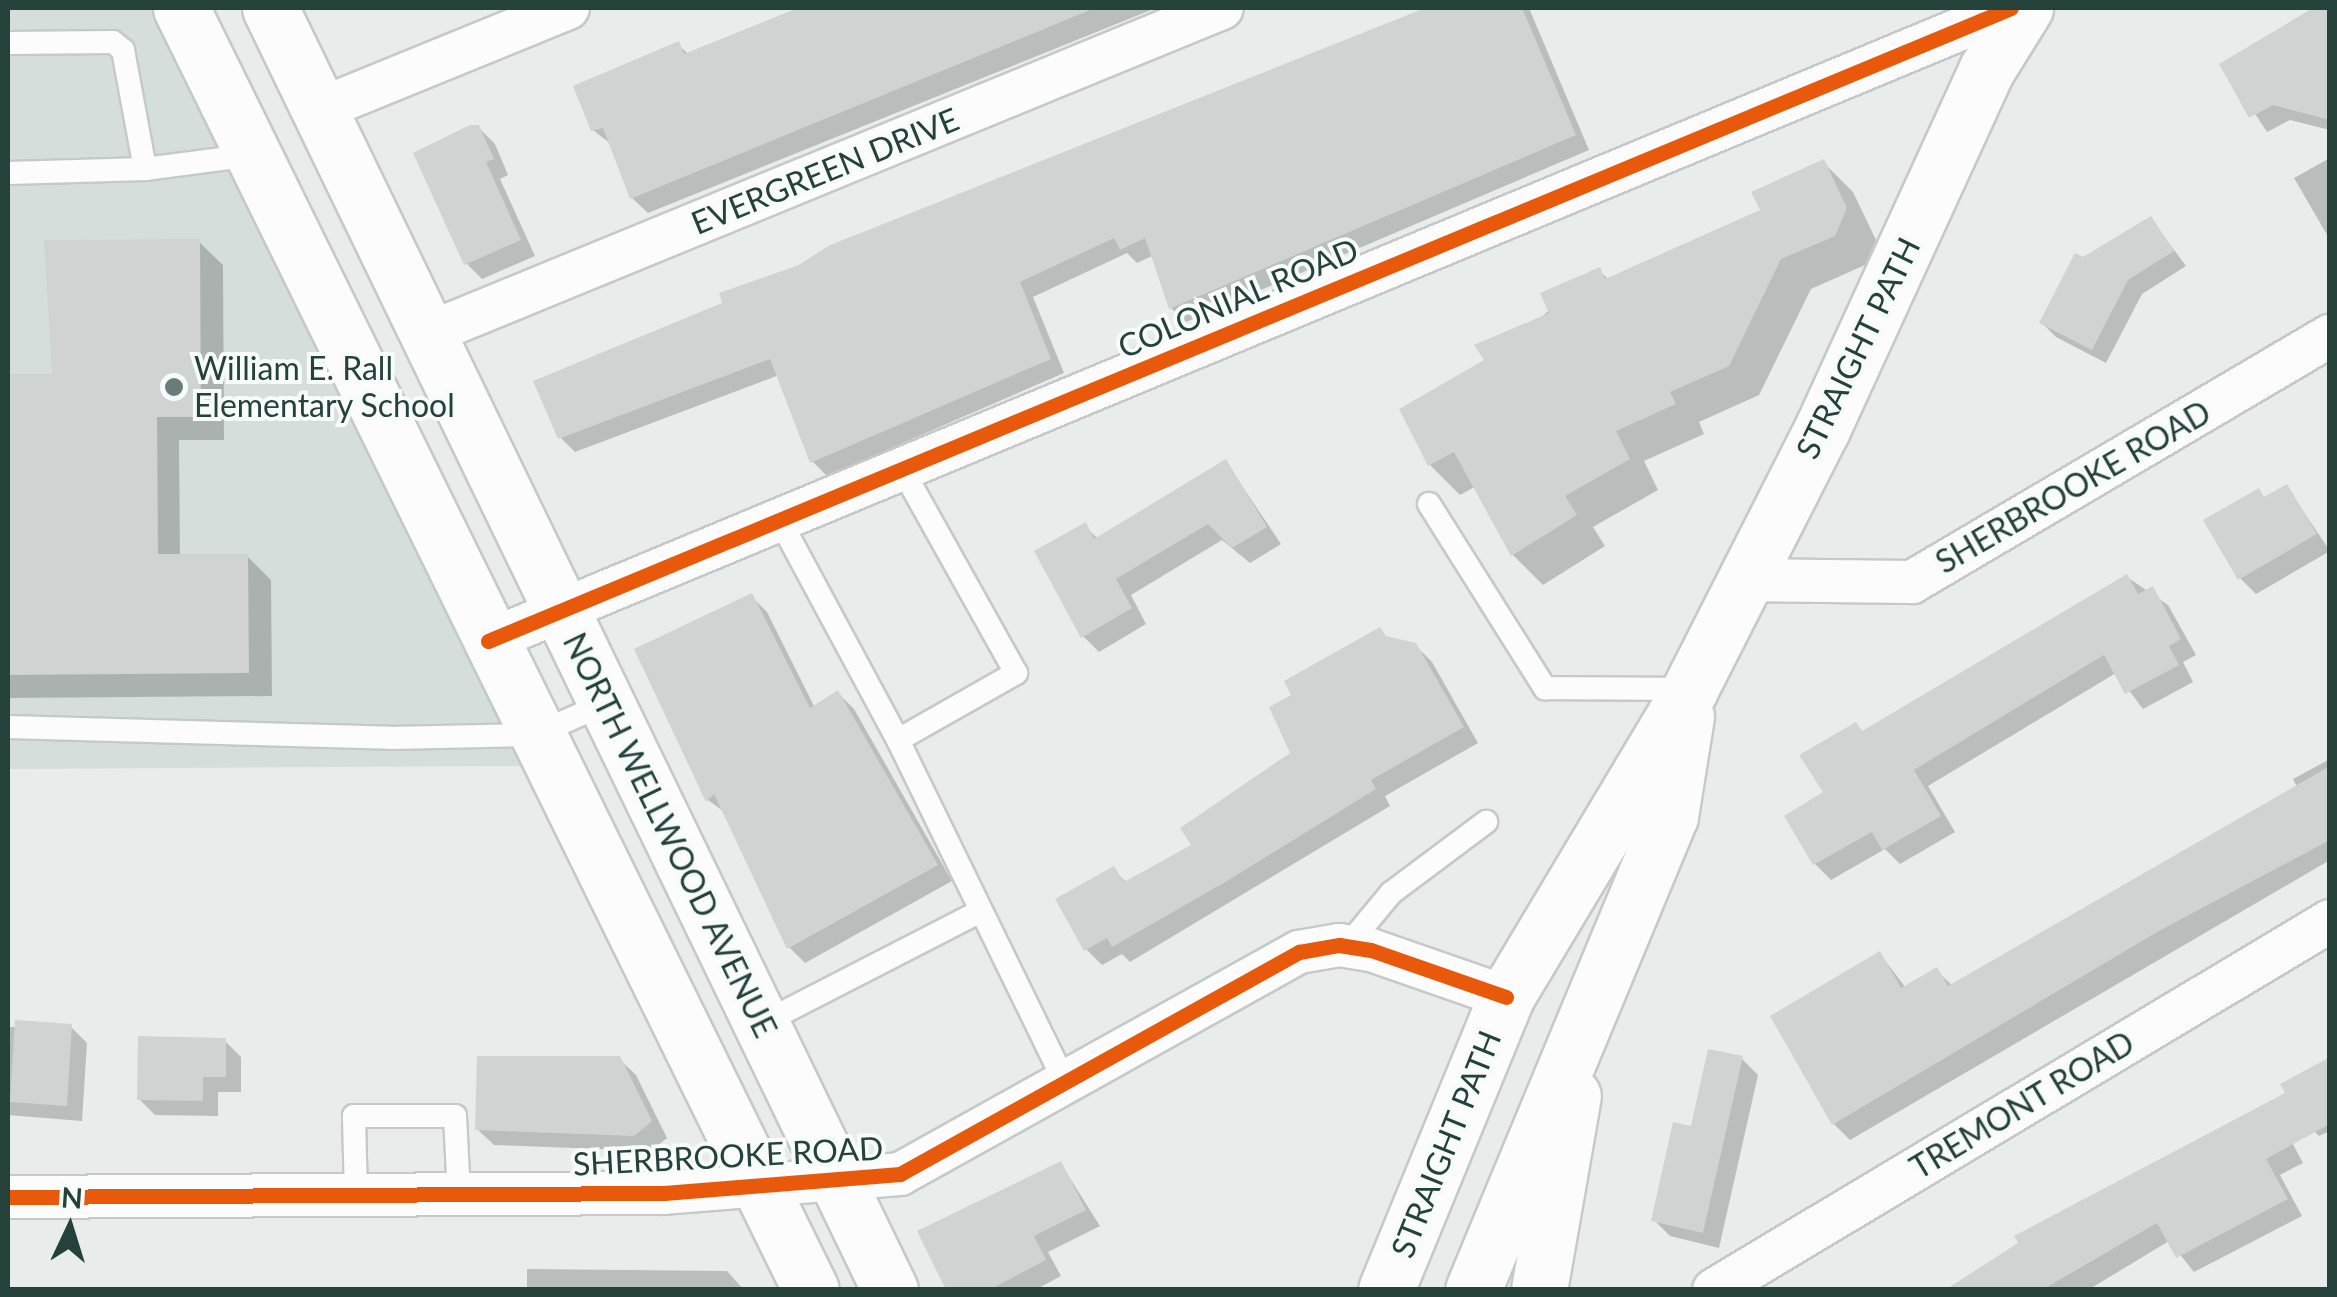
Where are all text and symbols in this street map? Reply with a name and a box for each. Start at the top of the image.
street label: EVERGREEN DRIVE [686,100,964,242]
street label: COLONIAL ROAD [1112,230,1364,366]
street label: STRAIGHT PATH [1788,231,1928,465]
place label: William E. Rall Elementary School [194,350,456,425]
marker: William E. Rall Elementary School [163,376,185,398]
street label: SHERBROOKE ROAD [1929,393,2217,581]
street label: NORTH WELLWOOD AVENUE [555,626,785,1044]
street label: TREMONT ROAD [1903,1023,2141,1187]
street label: STRAIGHT PATH [1383,1025,1509,1263]
street label: SHERBROOKE ROAD [572,1129,884,1183]
north arrow [20,1177,120,1277]
text: N [60,1179,84,1215]

